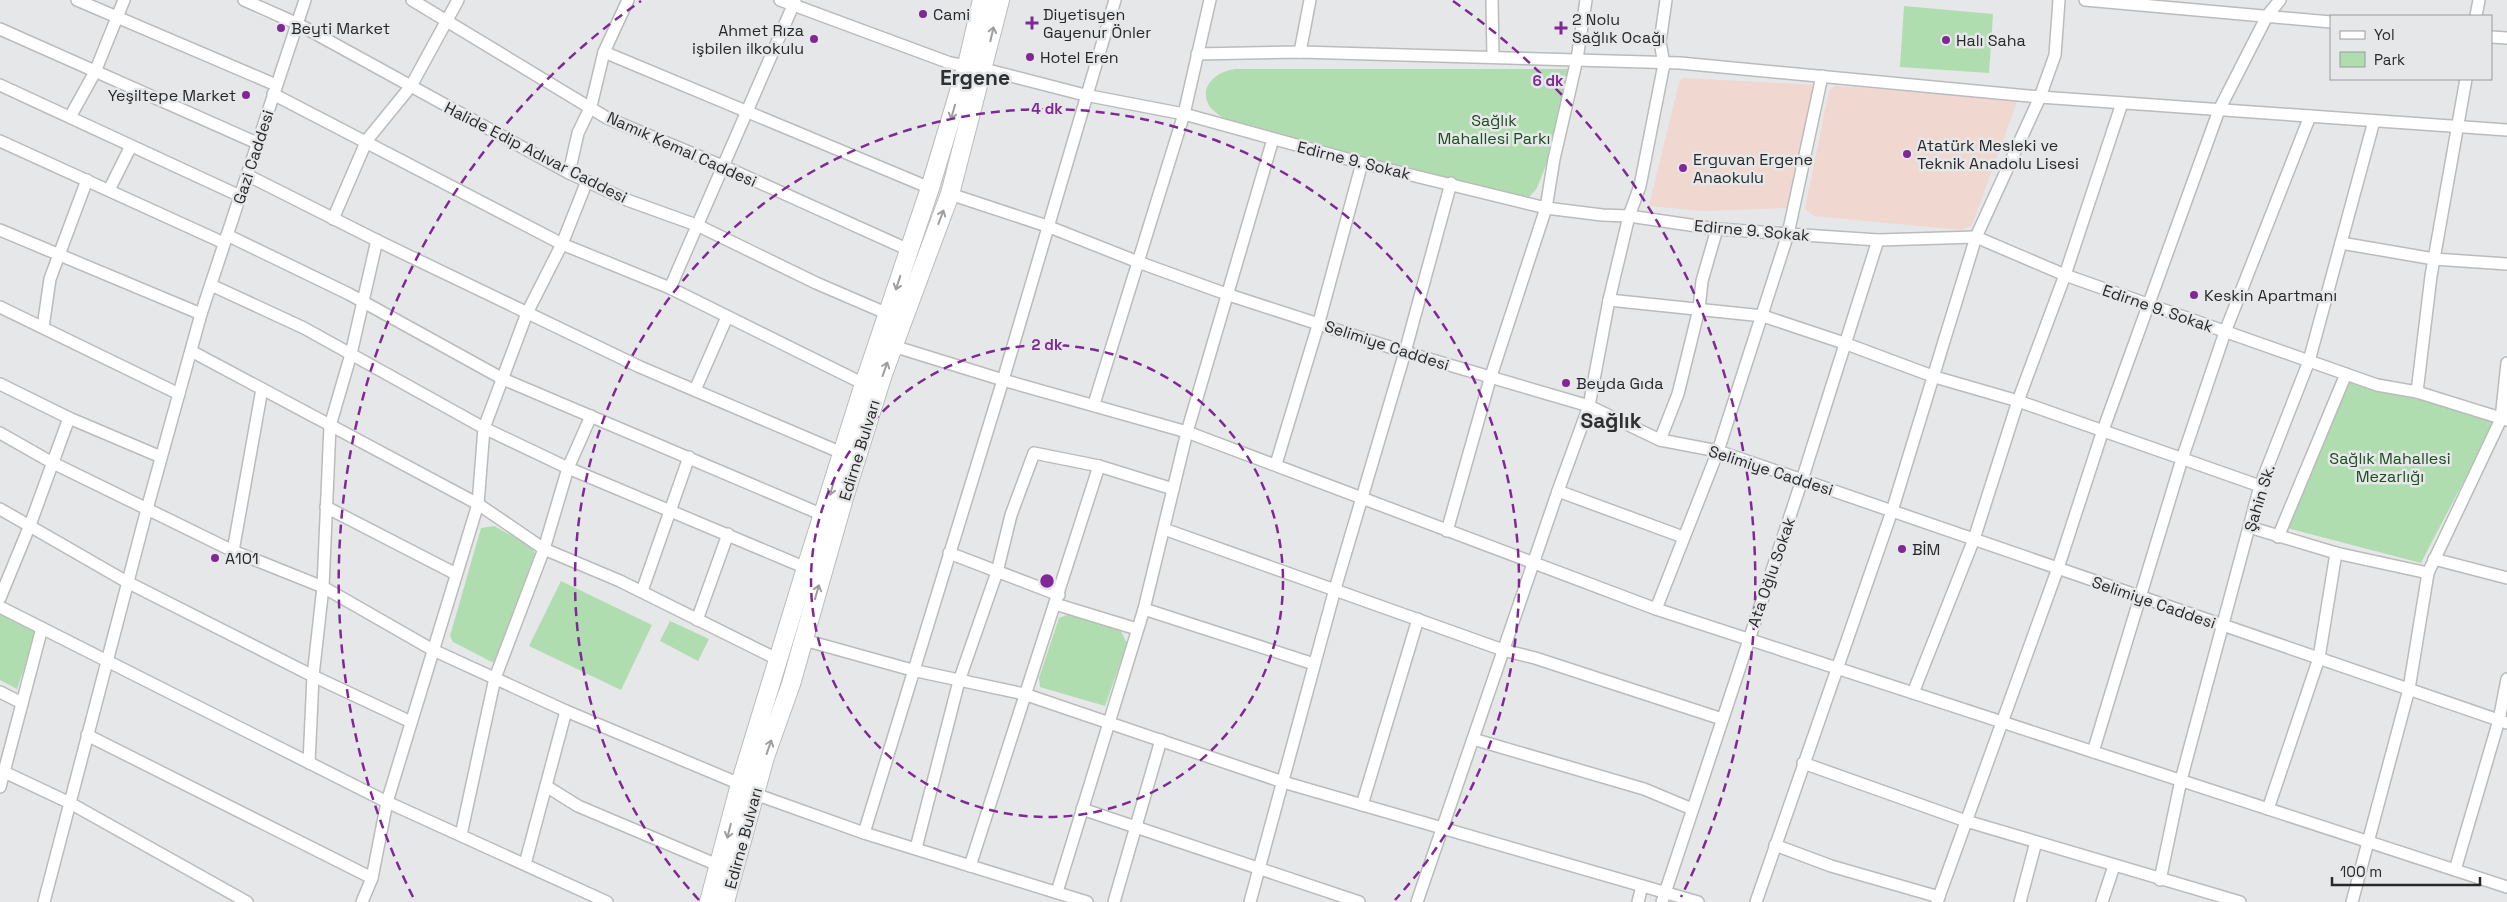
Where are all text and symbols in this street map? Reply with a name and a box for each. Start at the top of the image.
place label: Cami [933,4,970,25]
place label: Diyetisyen Gayenur Önler [1043,4,1151,43]
marker: Cami [917,8,929,20]
place label: 2 Nolu Sağlık Ocağı [1572,9,1665,48]
legend [2330,15,2492,80]
marker: Diyetisyen Gayenur Önler [1025,16,1039,30]
place label: Beyti Market [291,18,390,39]
place label: Ahmet Rıza işbilen ilkokulu [692,20,804,59]
marker: 2 Nolu Sağlık Ocağı [1554,21,1568,35]
marker: Beyti Market [275,22,287,34]
text: Yol [2374,25,2395,44]
one-way arrow [988,27,997,43]
place label: Halı Saha [1956,30,2026,51]
marker: Ahmet Rıza işbilen ilkokulu [808,33,820,45]
marker: Halı Saha [1940,34,1952,46]
place label: Hotel Eren [1040,47,1119,68]
text: Park [2374,50,2405,69]
marker: Hotel Eren [1024,51,1036,63]
district label: Ergene [940,64,1010,91]
text: 6 dk [1532,71,1564,90]
place label: Yeşiltepe Market [108,85,236,106]
marker: Yeşiltepe Market [240,89,252,101]
street label: Halide Edip Adıvar Caddesi [441,97,631,208]
text: 4 dk [1031,99,1063,118]
one-way arrow [947,104,957,120]
street label: Gazi Caddesi [228,107,279,207]
street label: Namık Kemal Caddesi [604,107,760,192]
park label: Sağlık Mahallesi Parkı [1437,110,1551,149]
place label: Atatürk Mesleki ve Teknik Anadolu Lisesi [1917,135,2079,174]
street label: Edirne 9. Sokak [1295,136,1413,185]
marker: Atatürk Mesleki ve Teknik Anadolu Lisesi [1901,148,1913,160]
place label: Erguvan Ergene Anaokulu [1693,149,1813,188]
marker: Erguvan Ergene Anaokulu [1677,162,1689,174]
one-way arrow [937,210,946,225]
street label: Edirne 9. Sokak [1693,215,1811,246]
one-way arrow [893,275,903,291]
street label: Edirne 9. Sokak [2100,280,2216,337]
place label: Keskin Apartmanı [2204,285,2337,306]
marker: Keskin Apartmanı [2188,289,2200,301]
street label: Selimiye Caddesi [1322,315,1452,376]
text: 2 dk [1032,335,1063,354]
one-way arrow [880,362,890,378]
place label: Beyda Gıda [1576,373,1663,394]
marker: Beyda Gıda [1560,377,1572,389]
street label: Edirne Bulvarı [834,397,885,503]
district label: Sağlık [1580,407,1642,434]
street label: Selimiye Caddesi [1706,440,1836,501]
park label: Sağlık Mahallesi Mezarlığı [2329,448,2451,487]
street label: Şahin Sk. [2239,462,2280,534]
one-way arrow [826,479,836,495]
street label: Ata Oğlu Sokak [1743,514,1800,630]
place label: BİM [1912,539,1940,560]
marker: BİM [1896,543,1908,555]
place label: A101 [225,548,259,569]
marker: A101 [209,552,221,564]
street label: Selimiye Caddesi [2089,571,2219,634]
centre of rings [1038,572,1056,590]
one-way arrow [813,584,823,600]
one-way arrow [765,740,774,755]
street label: Edirne Bulvarı [720,785,767,891]
one-way arrow [724,823,733,839]
scale bar [2332,854,2480,886]
text: 100 m [2340,862,2382,881]

